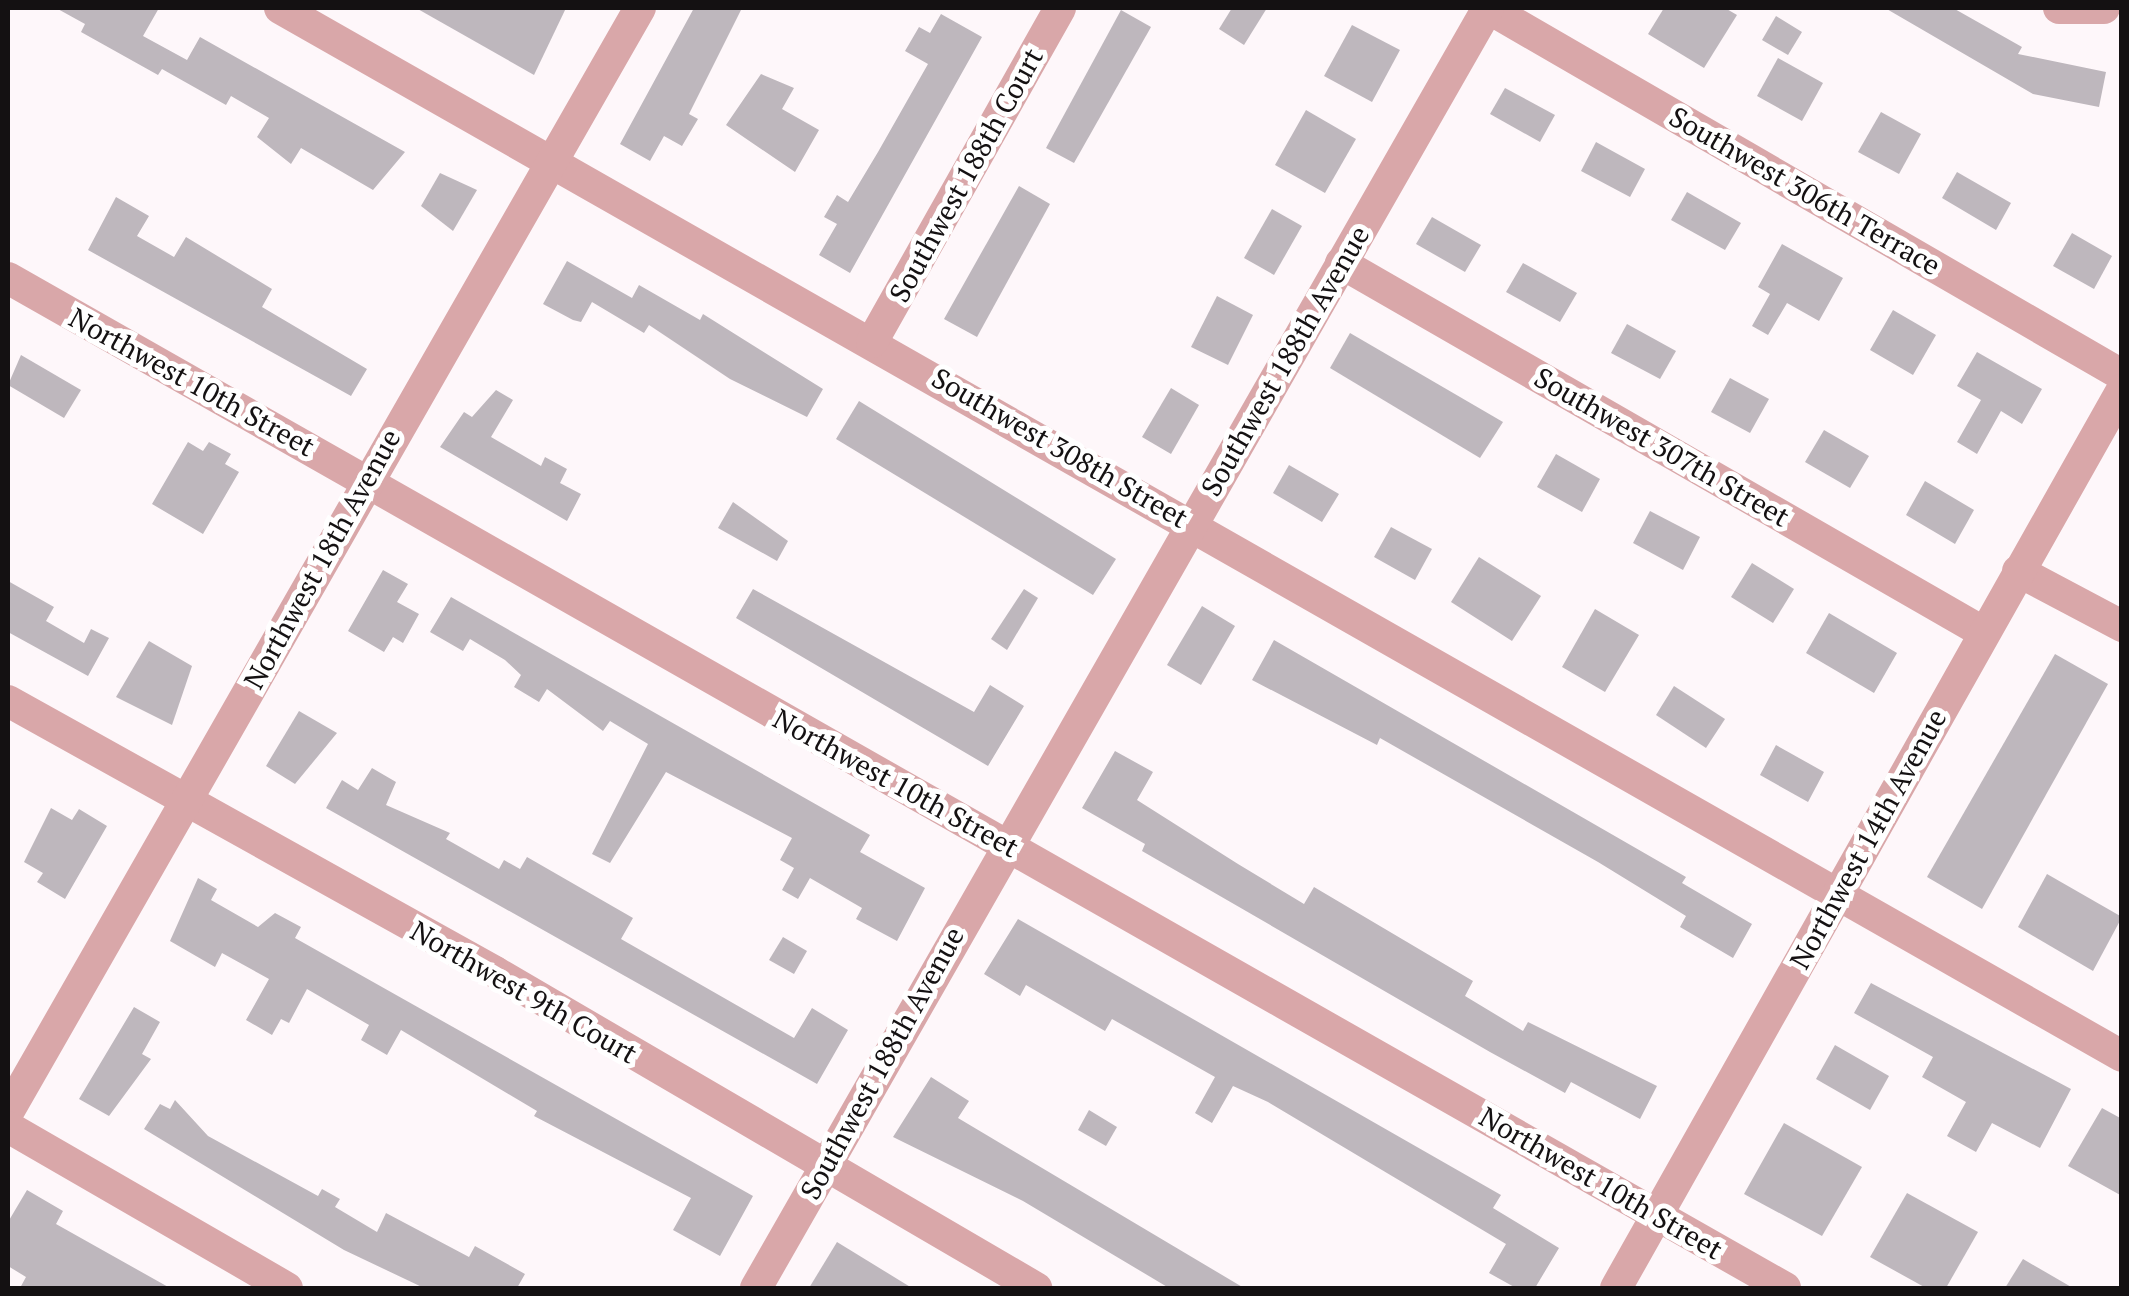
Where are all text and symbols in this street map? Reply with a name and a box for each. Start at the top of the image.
street label: Southwest 188th Court [882,42,1050,308]
street label: Southwest 306th Terrace [1664,100,1946,282]
street label: Southwest 188th Avenue [1194,220,1376,502]
street label: Northwest 10th Street [64,301,320,463]
street label: Southwest 307th Street [1529,360,1795,534]
street label: Southwest 308th Street [926,361,1194,535]
street label: Northwest 18th Avenue [236,423,408,695]
street label: Northwest 10th Street [768,702,1024,864]
street label: Northwest 14th Avenue [1782,703,1954,975]
street label: Northwest 9th Court [405,914,643,1070]
street label: Southwest 188th Avenue [793,921,971,1205]
street label: Northwest 10th Street [1473,1100,1729,1266]

